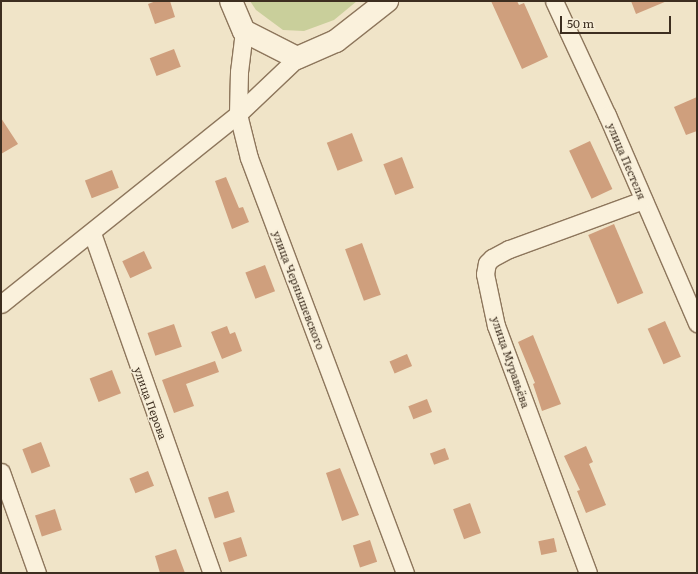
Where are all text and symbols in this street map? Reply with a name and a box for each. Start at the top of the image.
scale bar [562,8,673,34]
text: 50 m [567,14,594,32]
street label: улица Пестеля [605,121,649,201]
street label: улица Чернышевского [270,229,328,351]
street label: улица Муравьёва [489,314,533,410]
street label: улица Перова [132,365,170,441]

